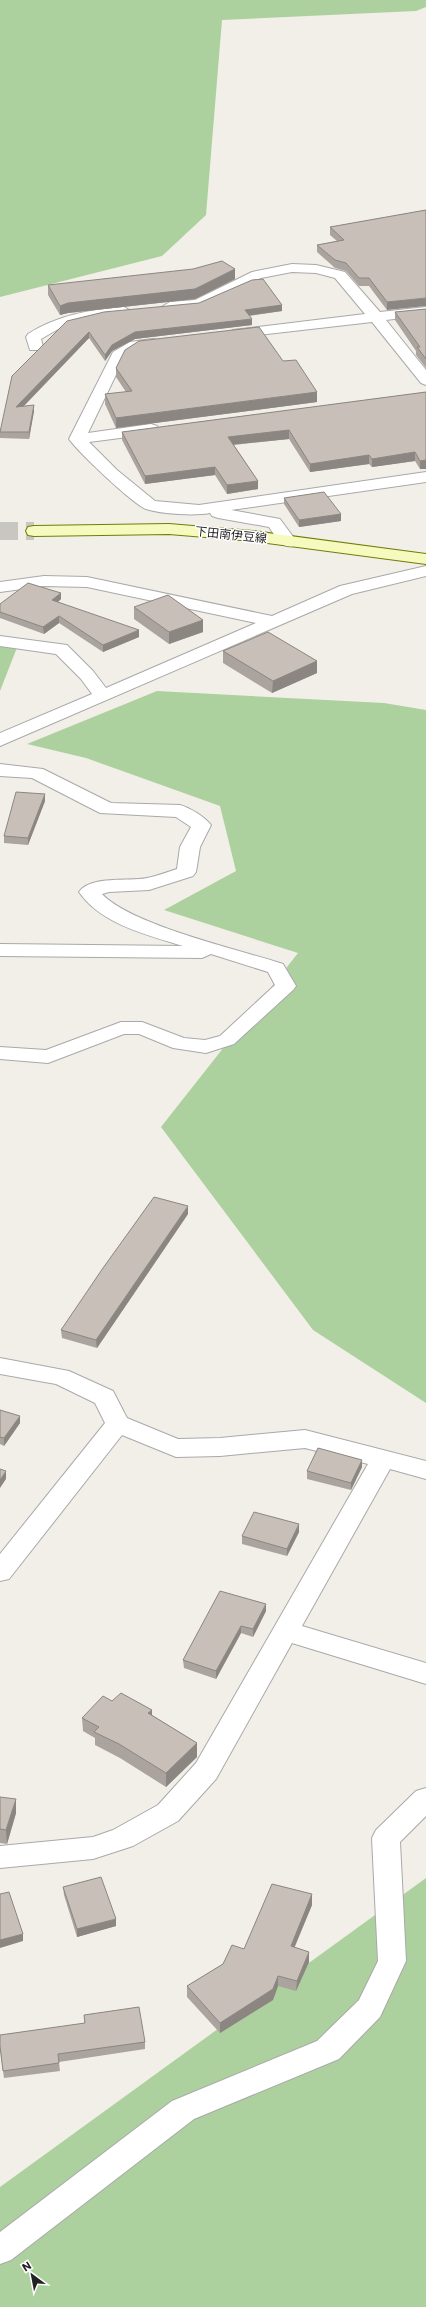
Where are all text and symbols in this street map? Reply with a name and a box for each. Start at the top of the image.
street label: 下田南伊豆線 [195,523,268,545]
north arrow [12,2255,52,2295]
text: N [19,2258,33,2274]

